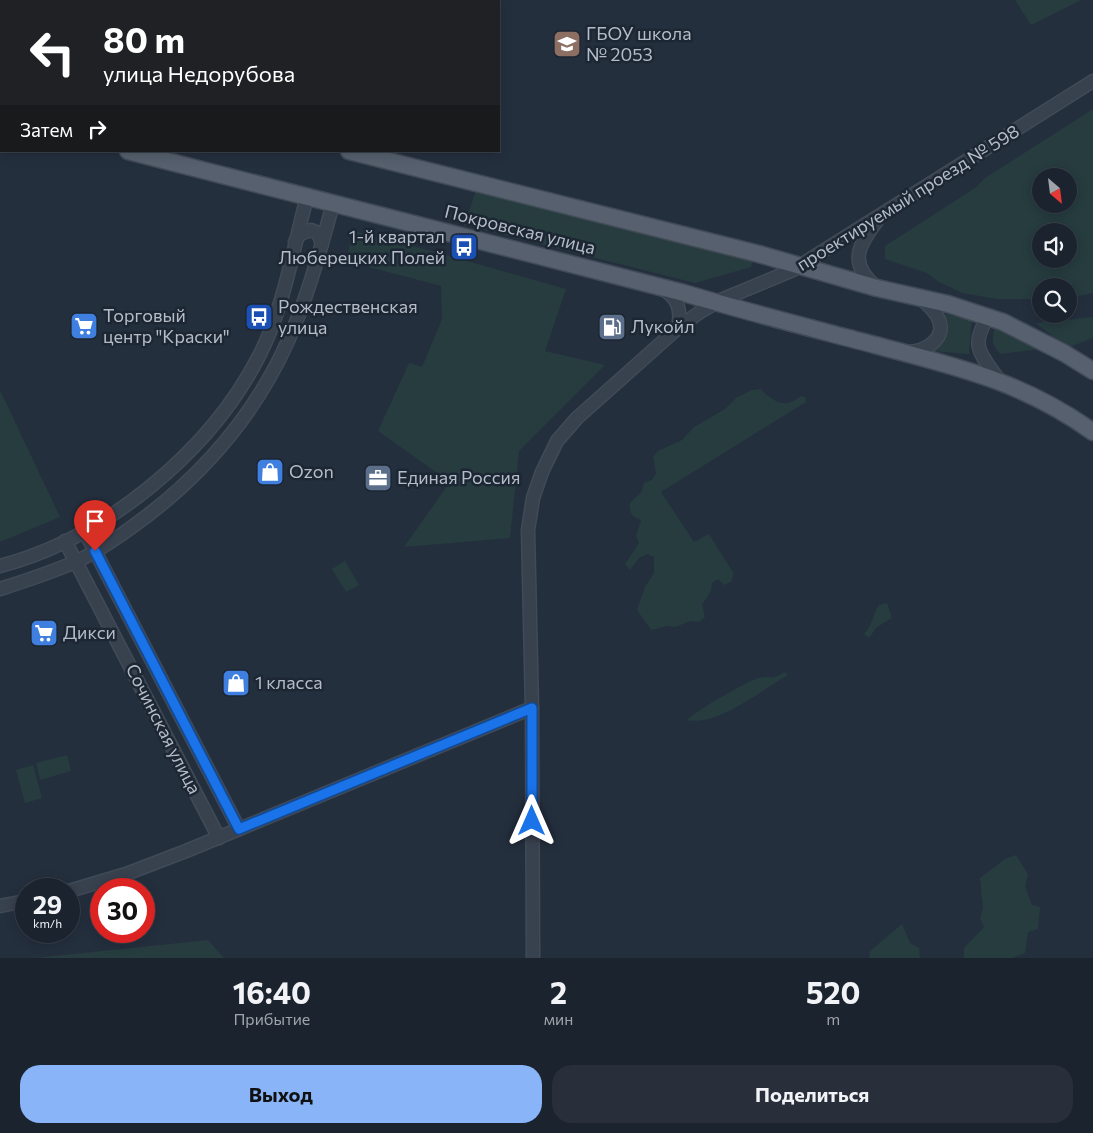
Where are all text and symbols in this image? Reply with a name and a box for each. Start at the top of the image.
text: 80 m [103,17,185,60]
icon: left [20,20,85,85]
place label: ГБОУ школа № 2053 [586,22,692,65]
school or university icon: ГБОУ школа № 2053 [552,29,582,59]
text: улица Недорубова [103,60,295,87]
icon: right [83,115,111,143]
text: Затем [20,118,73,141]
street label: проектируемый проезд № 598 [792,119,1023,275]
north arrow [1032,168,1078,212]
map controls [1032,168,1077,323]
street label: Покровская улица [443,200,598,258]
button: sound [1032,223,1077,268]
place label: 1-й квартал Люберецких Полей [279,225,445,268]
bus stop icon: 1-й квартал Люберецких Полей [449,232,479,262]
button: search [1032,278,1077,323]
place label: Рождественская улица [278,295,418,338]
bus stop icon: Рождественская улица [244,302,274,332]
place label: Торговый центр "Краски" [103,304,230,347]
supermarket icon: Торговый центр "Краски" [69,311,99,341]
fuel station icon: Лукойл [597,312,627,342]
place label: Лукойл [631,315,695,337]
shop icon: Ozon [255,457,285,487]
place label: Ozon [289,460,334,482]
office icon: Единая Россия [363,463,393,493]
place label: Единая Россия [397,466,520,488]
pin [74,500,116,551]
icon: arrive [81,507,109,535]
supermarket icon: Дикси [29,618,59,648]
place label: Дикси [63,621,116,643]
street label: Сочинская улица [122,660,206,797]
shop icon: 1 класса [221,668,251,698]
place label: 1 класса [255,671,323,693]
position arrow [505,794,557,846]
speed limit sign: 30 [90,878,155,943]
text: 29 [33,889,62,919]
text: km/h [33,916,62,930]
text: 16:40 [233,973,311,1010]
text: 2 [550,973,567,1010]
text: 520 [806,973,860,1010]
text: Прибытие [233,1009,310,1028]
text: мин [544,1009,573,1028]
text: m [826,1009,840,1028]
button: Выход [20,1065,542,1123]
button: Поделиться [552,1065,1073,1123]

